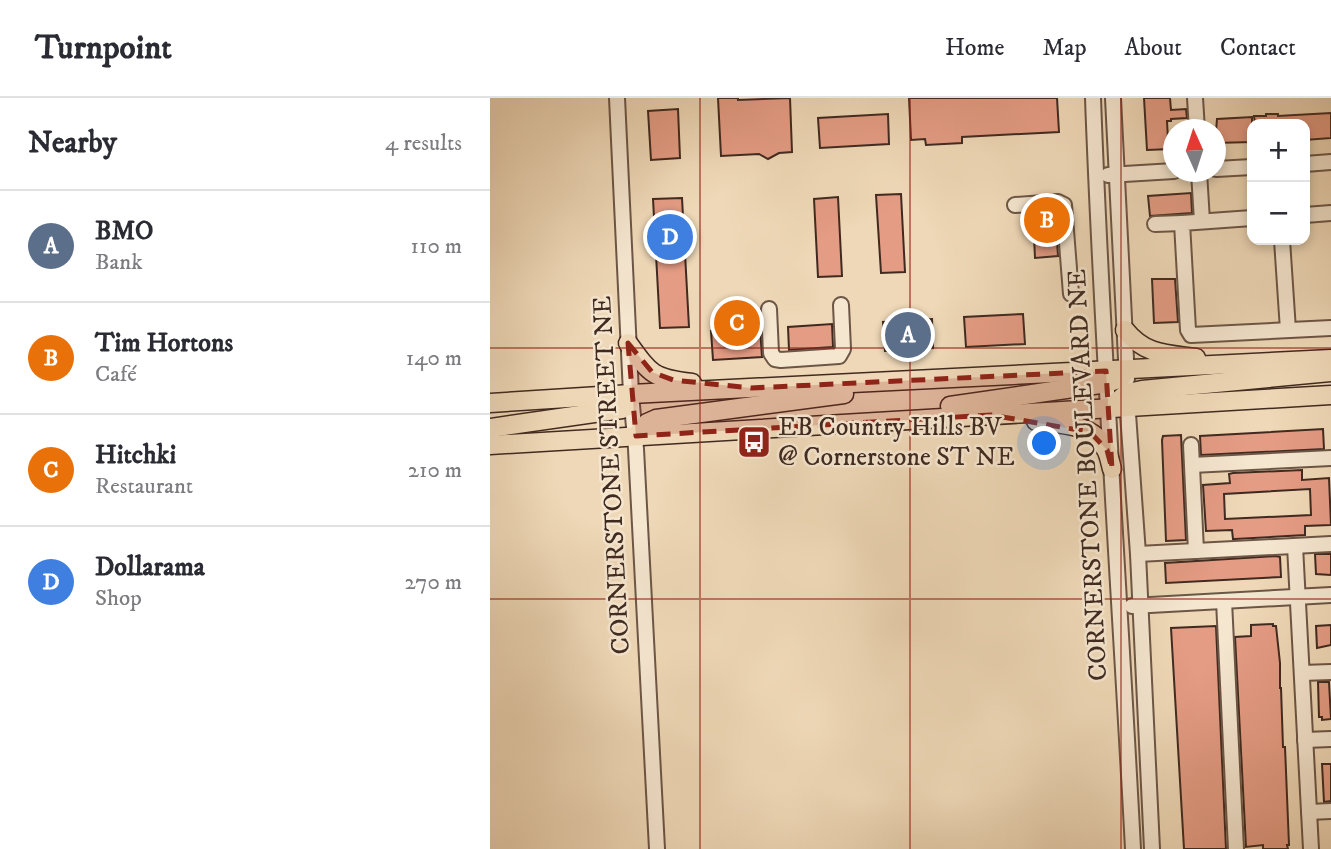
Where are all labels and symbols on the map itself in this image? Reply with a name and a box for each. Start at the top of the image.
north arrow [1163,119,1226,182]
pin: B [1024,194,1070,246]
pin: D [647,211,693,263]
street label: CORNERSTONE BOULEVARD NE [1061,268,1115,682]
street label: CORNERSTONE STREET NE [586,295,638,655]
pin: C [714,297,760,349]
pin: A [885,309,931,361]
place label: EB Country Hills BV @ Cornerstone ST NE [778,411,1015,474]
bus stop icon: EB Country Hills BV @ Cornerstone ST NE [735,423,773,461]
your location [1027,426,1061,460]

